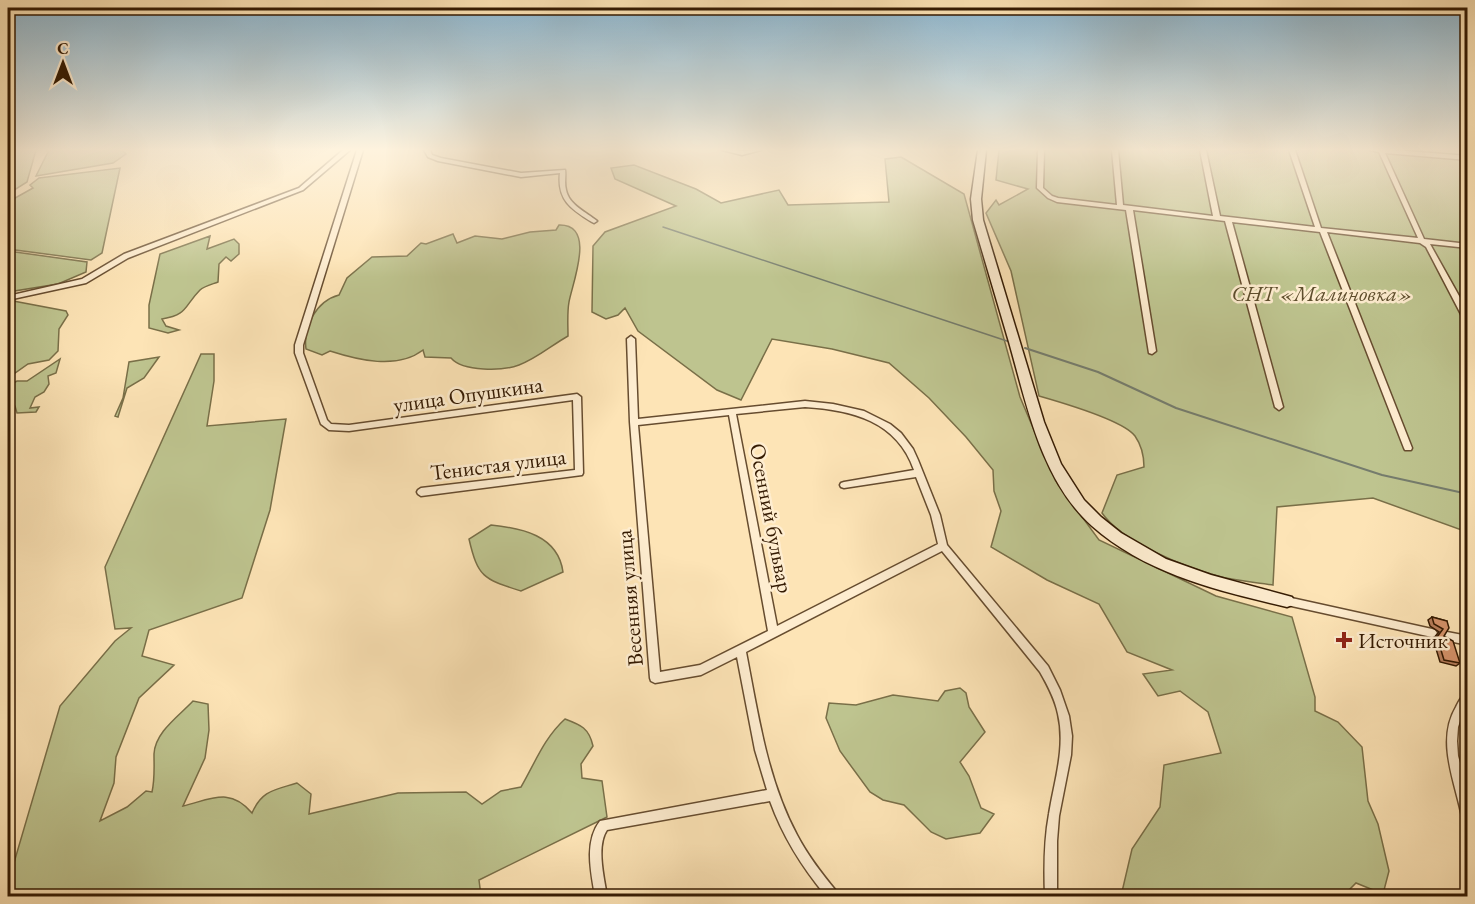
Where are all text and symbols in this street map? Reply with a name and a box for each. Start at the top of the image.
north arrow [33,33,93,93]
text: С [57,38,69,59]
park label: СНТ «Малиновка» [1231,279,1413,308]
street label: улица Опушкина [391,370,545,419]
street label: Осенний бульвар [743,441,800,595]
street label: Тенистая улица [429,442,568,487]
street label: Весенняя улица [609,528,650,667]
place label: Источник [1358,626,1448,655]
marker: Источник [1335,631,1353,649]

